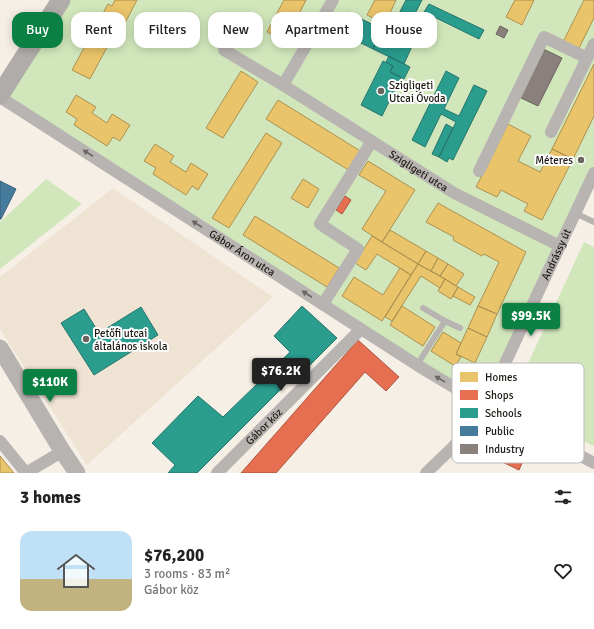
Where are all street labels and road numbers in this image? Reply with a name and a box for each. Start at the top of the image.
street label: Szigligeti utca [387,147,451,194]
street label: Andrássy út [538,226,574,282]
street label: Gábor Áron utca [207,227,278,279]
street label: Gábor köz [243,405,285,447]

